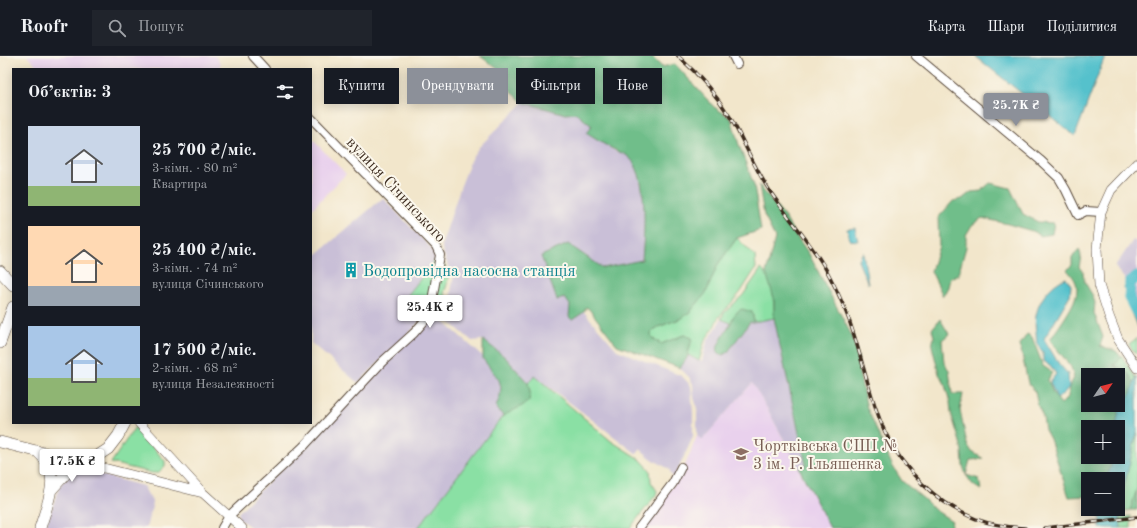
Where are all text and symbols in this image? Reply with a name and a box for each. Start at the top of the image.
search box [92,10,372,46]
icon: search [106,17,128,39]
text: Roofr [20,18,68,37]
text: Пошук [138,20,184,35]
text: Карта [928,20,966,34]
text: Шари [988,20,1025,34]
text: Поділитися [1047,20,1117,34]
chip: Купити [324,68,399,104]
chip: Орендувати [407,68,508,104]
chip: Фільтри [516,68,595,104]
chip: Нове [603,68,662,104]
icon: filters [274,81,296,103]
text: Об’єктів: 3 [28,84,111,101]
pin: 25.7K ₴ [979,93,1053,127]
text: 25.7K ₴ [992,99,1040,112]
street label: вулиця Січинського [343,135,448,246]
icon: home [60,142,108,190]
text: 25 700 ₴/міс. [152,142,256,159]
text: 3-кімн. · 80 m² [152,162,238,175]
text: Квартира [152,178,207,191]
icon: home [60,242,108,290]
text: 25 400 ₴/міс. [152,242,256,259]
building icon: Водопровідна насосна станція [342,261,360,279]
text: 3-кімн. · 74 m² [152,262,238,275]
place label: Водопровідна насосна станція [363,264,576,280]
text: вулиця Січинського [152,278,264,291]
pin: 25.4K ₴ [393,295,467,329]
text: 25.4K ₴ [406,301,454,314]
icon: home [60,342,108,390]
text: 17 500 ₴/міс. [152,342,256,359]
text: 2-кімн. · 68 m² [152,362,238,375]
north arrow [1081,368,1125,412]
map controls [1081,368,1125,516]
text: вулиця Незалежності [152,378,275,391]
button: + [1081,420,1125,464]
place label: Чортківська СШІ № 3 ім. Р. Ільяшенка [753,439,899,473]
school or university icon: Чортківська СШІ № 3 ім. Р. Ільяшенка [732,445,750,463]
pin: 17.5K ₴ [35,449,109,483]
text: 17.5K ₴ [48,455,96,468]
button: − [1081,472,1125,516]

